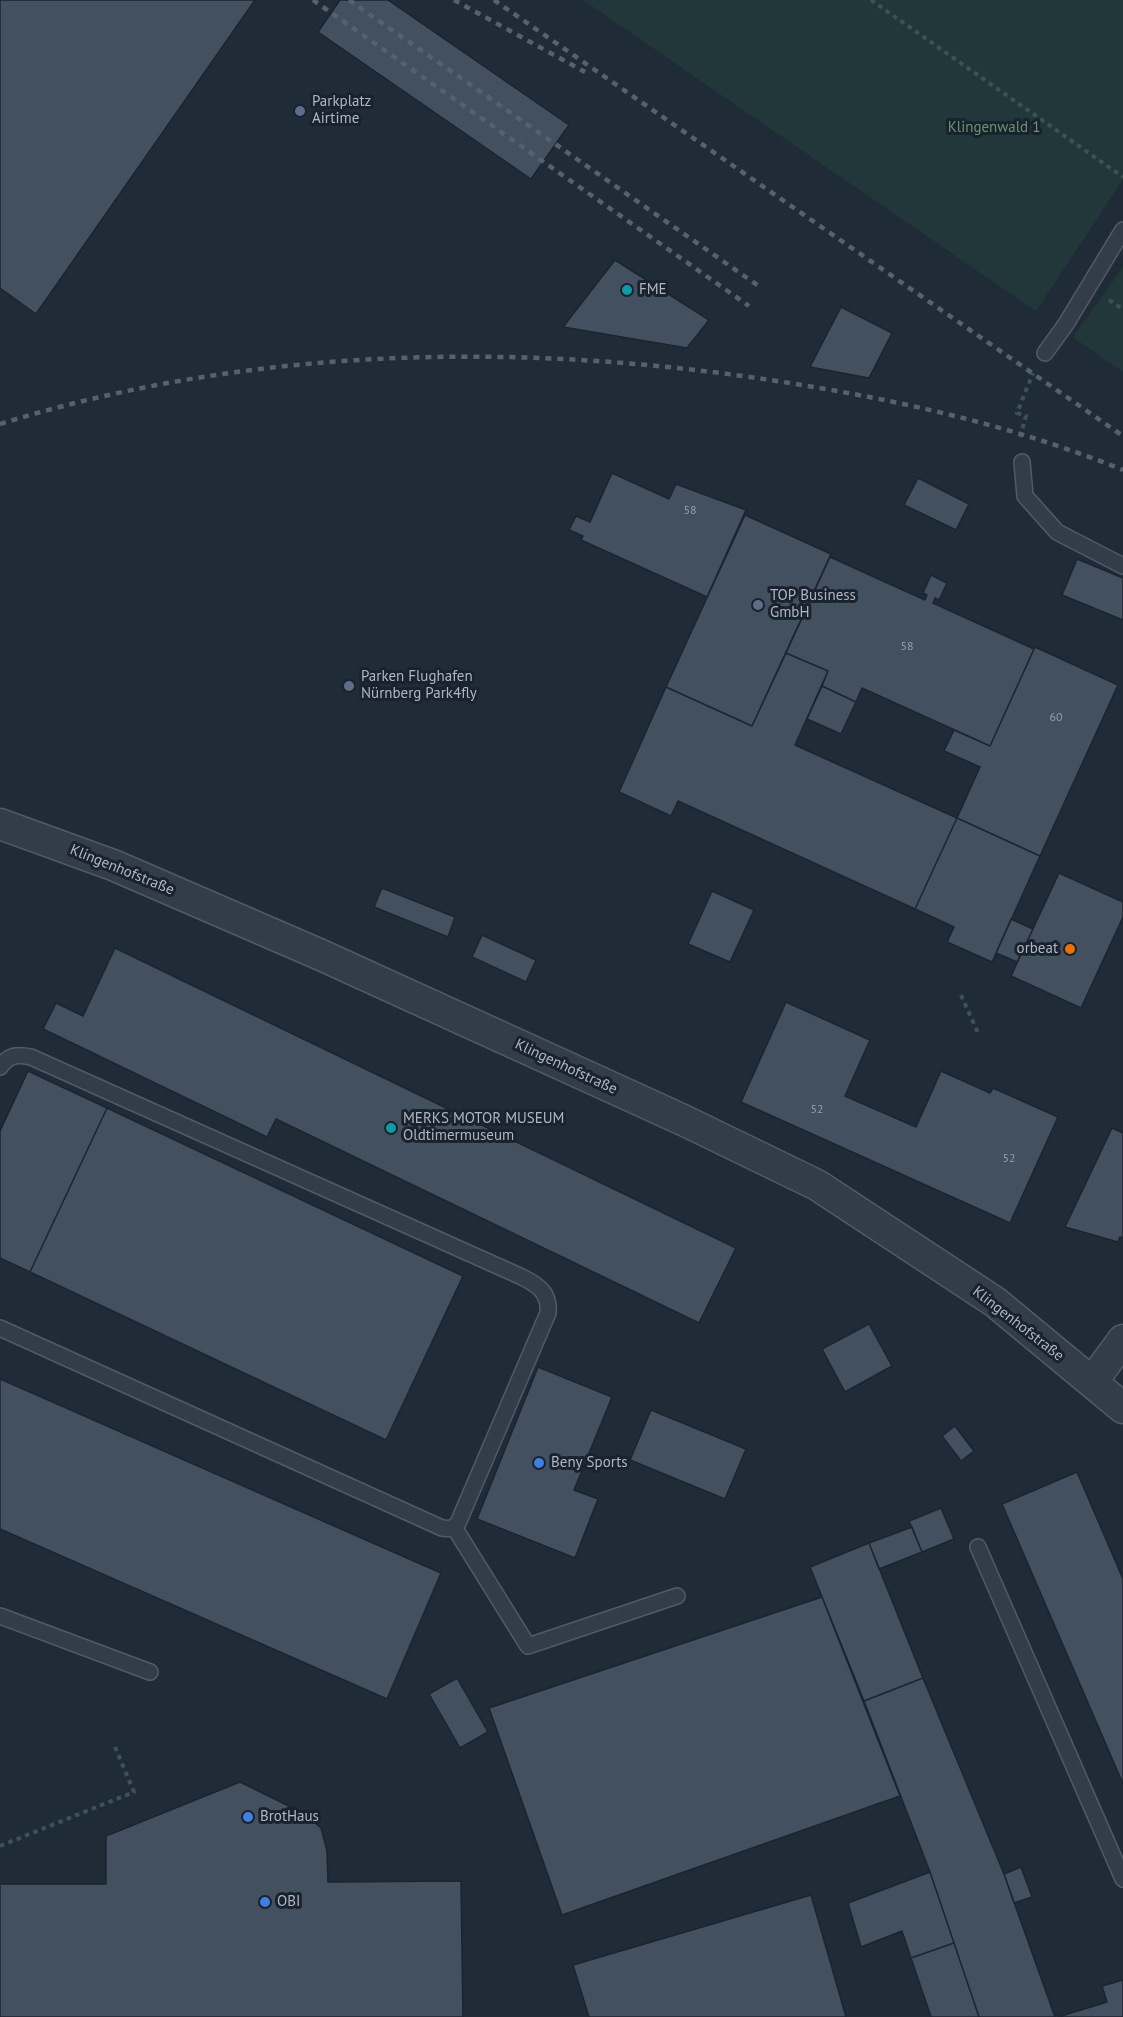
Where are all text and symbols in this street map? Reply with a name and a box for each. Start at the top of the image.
place label: Parkplatz Airtime [312,93,371,128]
marker: Parkplatz Airtime [293,104,307,118]
park label: Klingenwald 1 [948,119,1040,137]
place label: FME [639,281,667,299]
marker: FME [620,283,634,297]
house number: 58 [683,504,697,518]
place label: TOP Business GmbH [770,587,856,622]
marker: TOP Business GmbH [751,598,765,612]
house number: 58 [900,640,914,654]
place label: Parken Flughafen Nürnberg Park4fly [361,668,477,703]
marker: Parken Flughafen Nürnberg Park4fly [342,679,356,693]
house number: 60 [1049,711,1063,725]
street label: Klingenhofstraße [67,841,177,899]
place label: orbeat [1017,940,1058,958]
marker: orbeat [1063,942,1077,956]
street label: Klingenhofstraße [512,1035,620,1099]
house number: 52 [810,1103,824,1117]
place label: MERKS MOTOR MUSEUM Oldtimermuseum [403,1110,564,1145]
marker: MERKS MOTOR MUSEUM Oldtimermuseum [384,1121,398,1135]
house number: 52 [1002,1152,1016,1166]
street label: Klingenhofstraße [969,1283,1067,1365]
place label: Beny Sports [551,1454,628,1472]
marker: Beny Sports [532,1456,546,1470]
place label: BrotHaus [260,1808,319,1826]
marker: BrotHaus [241,1810,255,1824]
place label: OBI [277,1893,300,1911]
marker: OBI [258,1895,272,1909]

